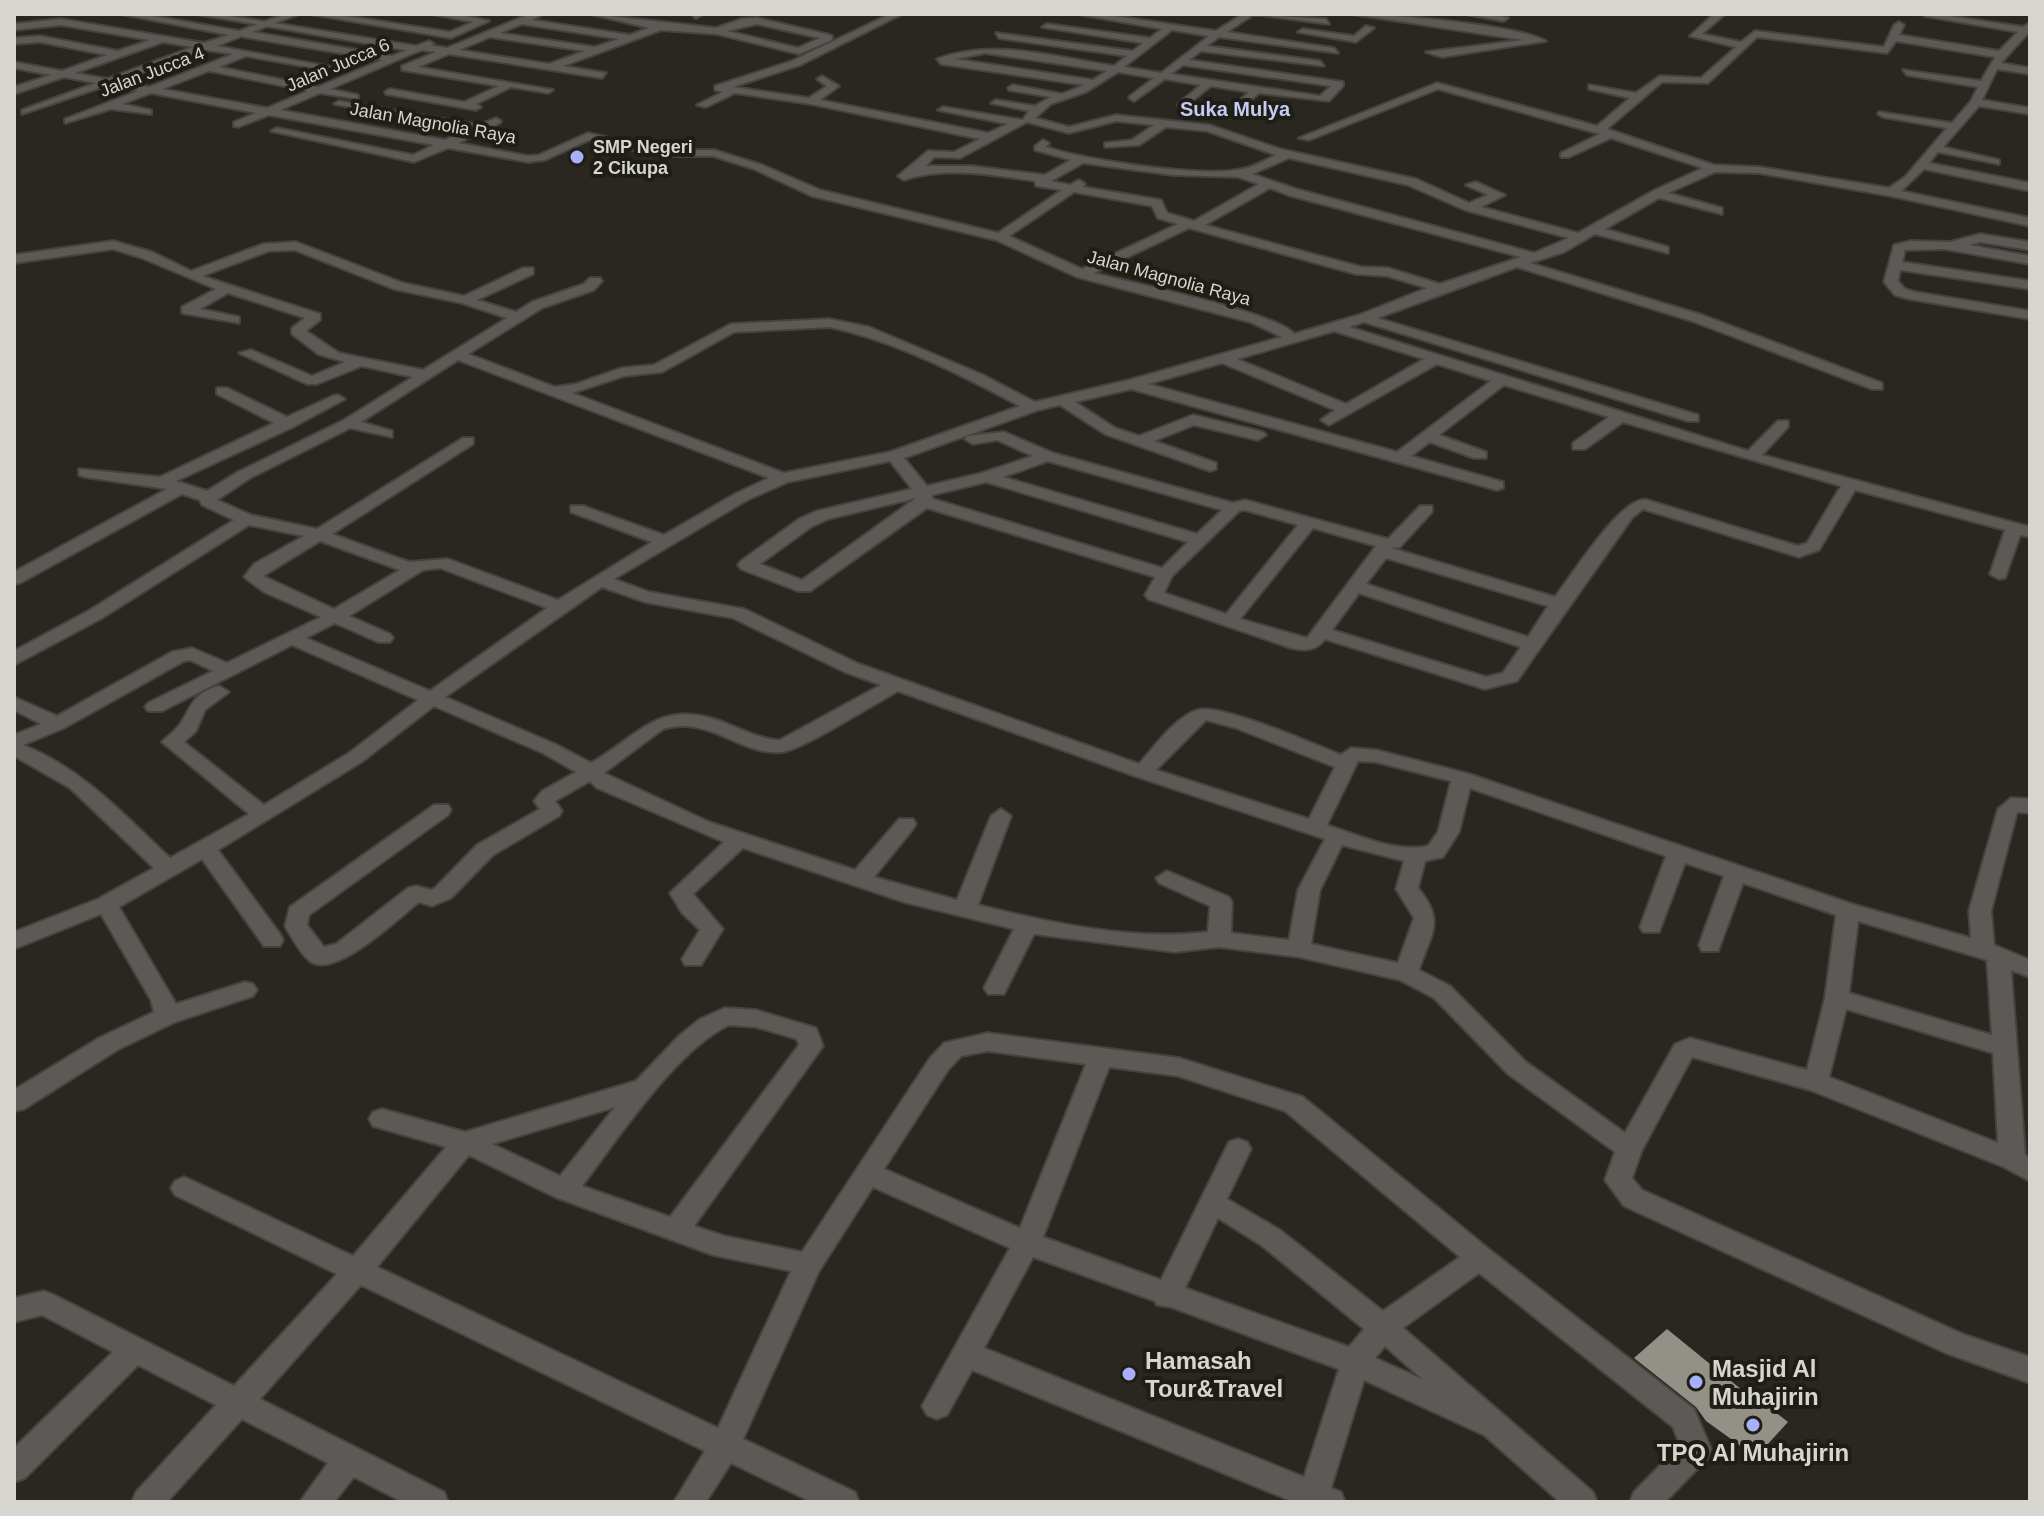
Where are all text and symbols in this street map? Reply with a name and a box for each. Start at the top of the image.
street label: Jalan Jucca 6 [283,34,393,96]
street label: Jalan Jucca 4 [97,43,207,101]
district label: Suka Mulya [1180,98,1291,120]
street label: Jalan Magnolia Raya [348,99,518,148]
place label: SMP Negeri 2 Cikupa [593,137,693,178]
marker: SMP Negeri 2 Cikupa [568,148,586,166]
street label: Jalan Magnolia Raya [1085,247,1254,310]
place label: Hamasah Tour&Travel [1145,1347,1283,1402]
place label: Masjid Al Muhajirin [1712,1355,1819,1410]
marker: Hamasah Tour&Travel [1120,1365,1138,1383]
marker: Masjid Al Muhajirin [1687,1373,1705,1391]
marker: TPQ Al Muhajirin [1744,1416,1762,1434]
place label: TPQ Al Muhajirin [1657,1439,1849,1466]

